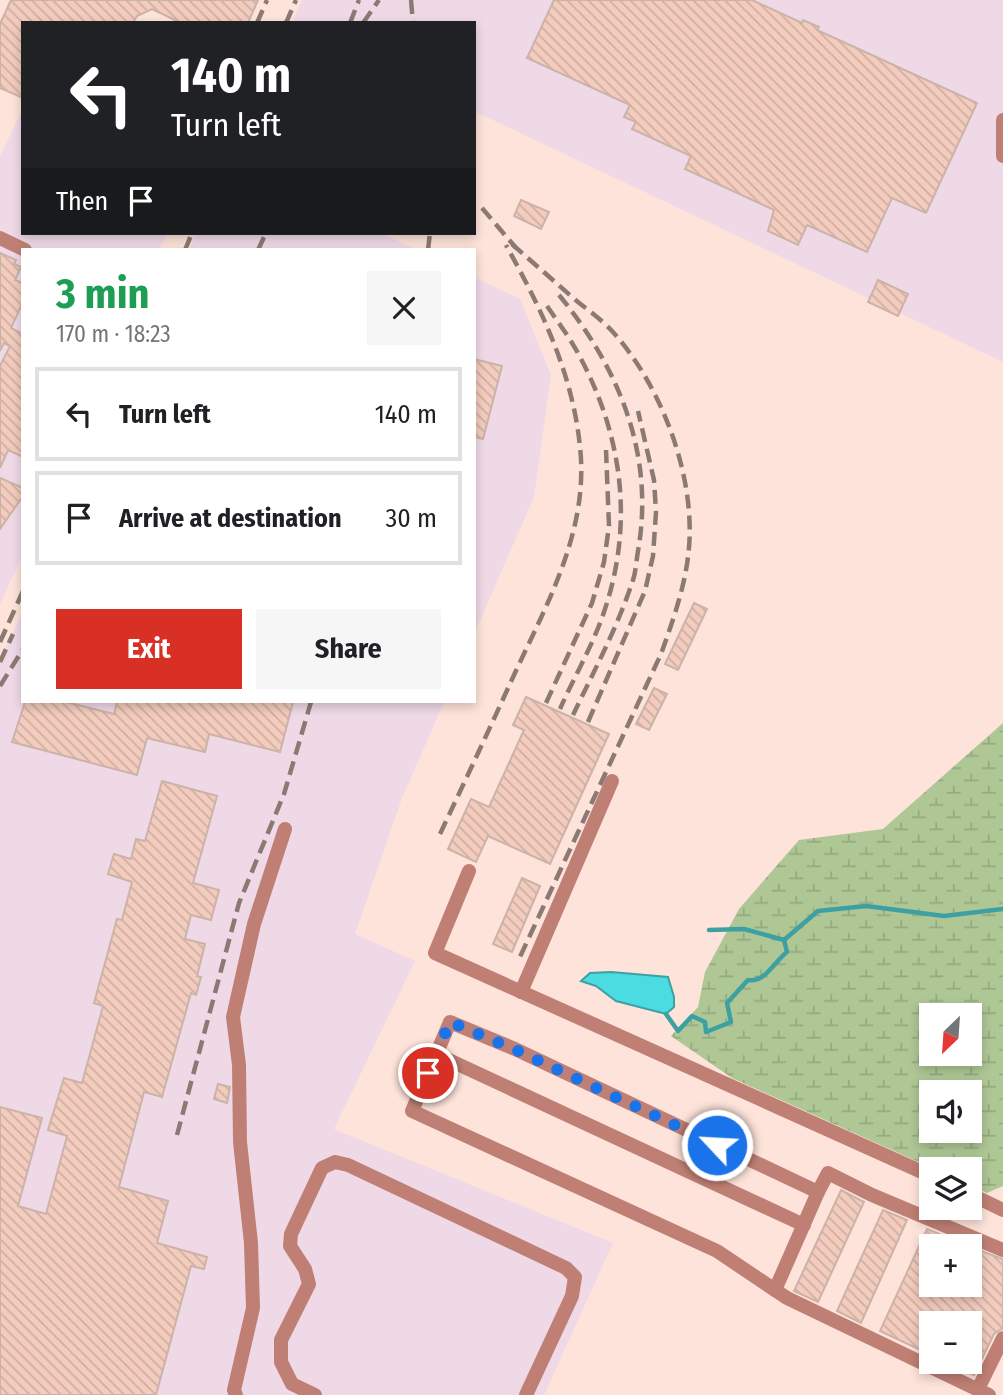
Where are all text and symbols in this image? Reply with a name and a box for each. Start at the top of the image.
text: 140 m [171,46,291,105]
icon: left [56,49,147,140]
text: Turn left [171,106,281,144]
icon: arrive [122,182,160,220]
text: Then [56,186,108,217]
text: 3 min [56,269,150,319]
button: close [367,271,441,345]
text: 170 m · 18:23 [56,320,171,348]
icon: left [60,395,98,433]
text: Turn left [119,399,211,430]
text: 140 m [375,399,437,430]
icon: arrive [60,499,98,537]
text: Arrive at destination [119,503,342,534]
text: 30 m [386,503,437,534]
button: Exit [56,609,242,689]
button: Share [256,609,441,689]
north arrow [919,1003,982,1066]
map controls [919,1003,982,1374]
pin [398,1043,458,1103]
icon: arrive [409,1054,447,1092]
button: sound [919,1080,982,1143]
position arrow [680,1108,754,1182]
button: layers [919,1157,982,1220]
button: + [919,1234,982,1297]
button: − [919,1311,982,1374]

